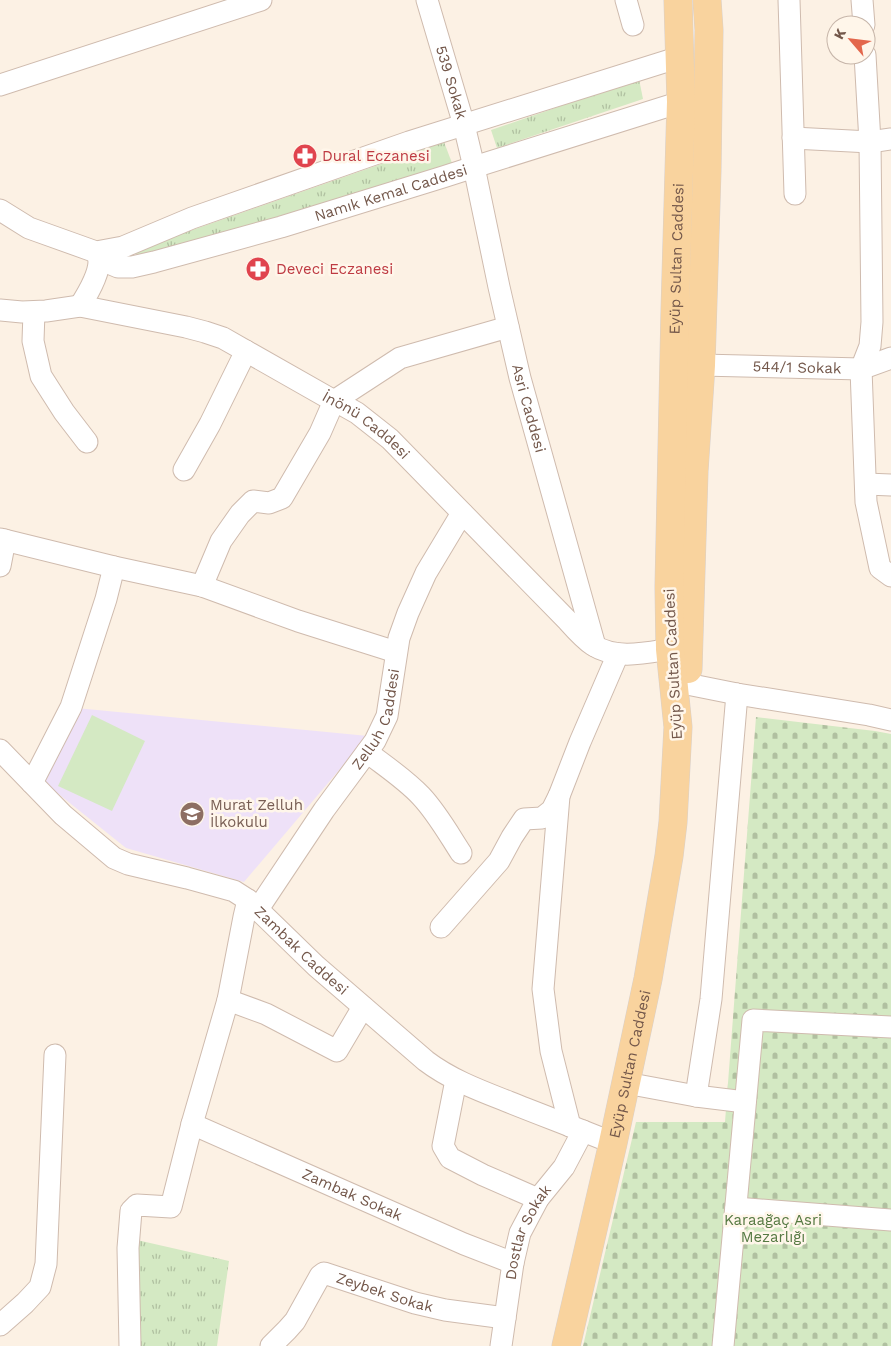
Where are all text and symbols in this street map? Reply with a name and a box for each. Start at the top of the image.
north arrow [826,15,876,65]
text: K [830,26,849,42]
street label: 539 Sokak [432,44,471,122]
pharmacy icon: Dural Eczanesi [292,143,318,169]
place label: Dural Eczanesi [322,147,430,165]
street label: Namık Kemal Caddesi [312,161,470,225]
street label: Eyüp Sultan Caddesi [665,183,688,334]
pharmacy icon: Deveci Eczanesi [245,256,271,282]
place label: Deveci Eczanesi [276,260,393,278]
street label: 544/1 Sokak [752,357,842,378]
street label: Asri Caddesi [508,362,549,455]
street label: İnönü Caddesi [319,387,414,463]
street label: Eyüp Sultan Caddesi [660,588,686,740]
street label: Zelluh Caddesi [348,667,403,773]
place label: Murat Zelluh İlkokulu [210,796,303,831]
school or university icon: Murat Zelluh İlkokulu [179,801,205,827]
street label: Zambak Caddesi [251,902,352,999]
street label: Eyüp Sultan Caddesi [605,988,654,1140]
street label: Zambak Sokak [299,1165,405,1225]
street label: Dostlar Sokak [502,1181,555,1281]
park label: Karaağaç Asri Mezarlığı [724,1211,822,1246]
street label: Zeybek Sokak [334,1269,435,1316]

